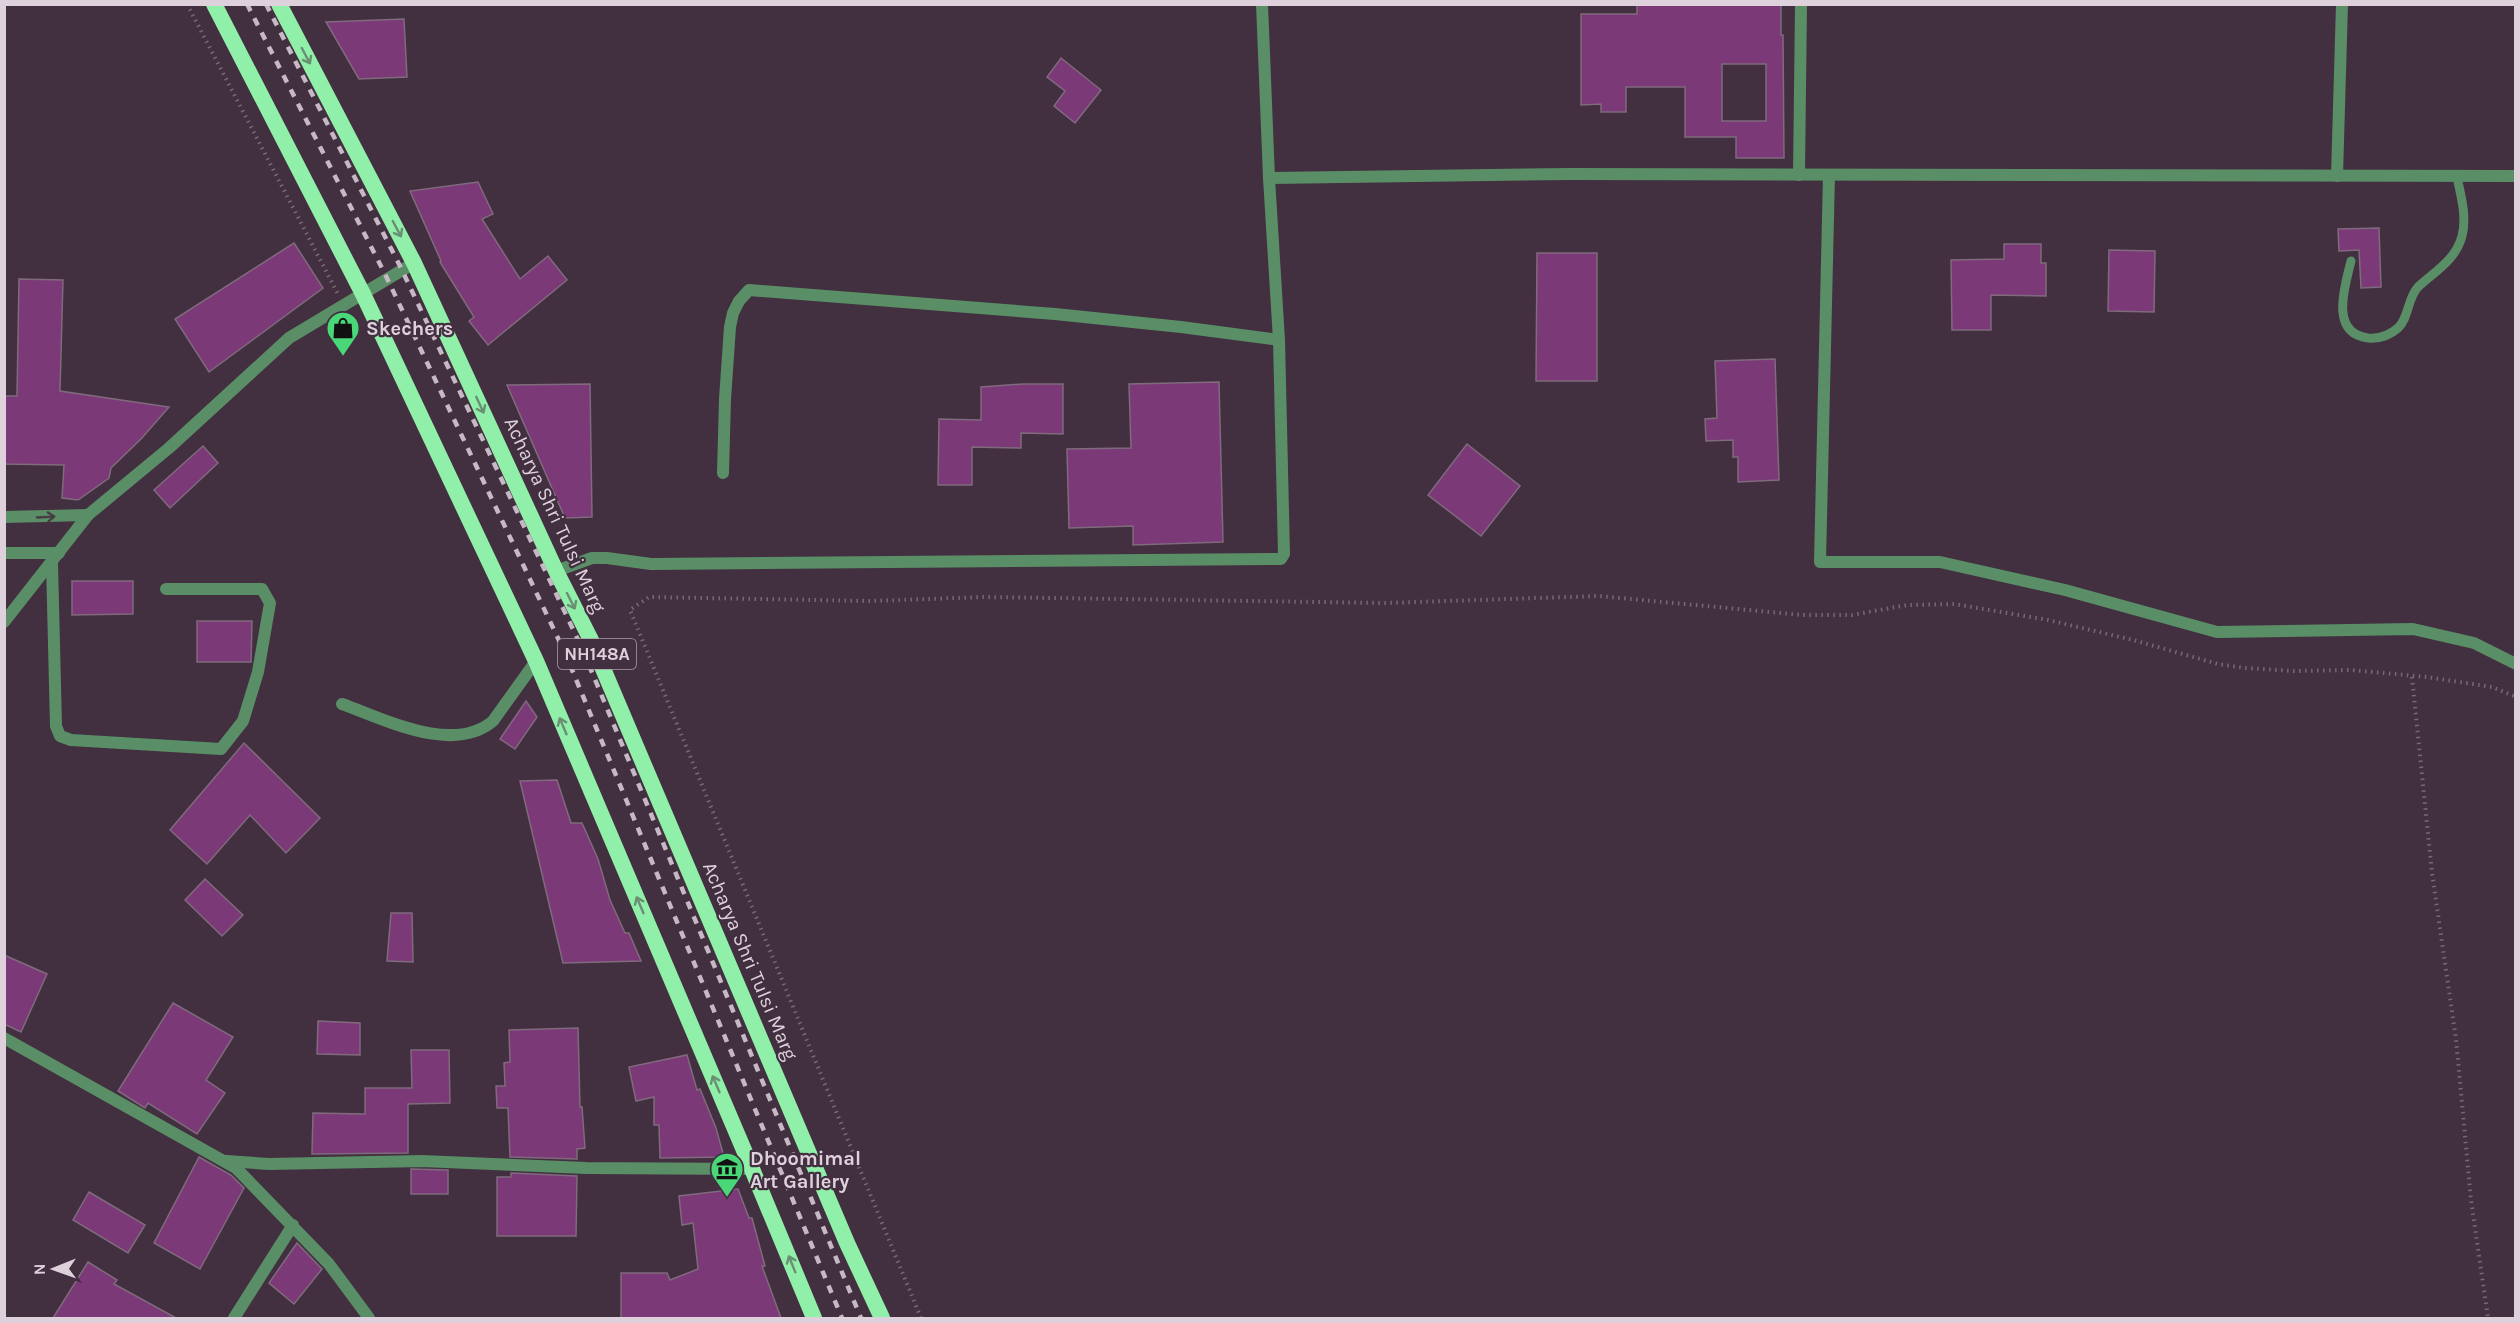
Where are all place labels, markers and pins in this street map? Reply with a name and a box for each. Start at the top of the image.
shop icon: Skechers [325,310,361,357]
place label: Skechers [366,317,453,340]
place label: Dhoomimal Art Gallery [750,1147,861,1193]
museum icon: Dhoomimal Art Gallery [709,1151,745,1198]

